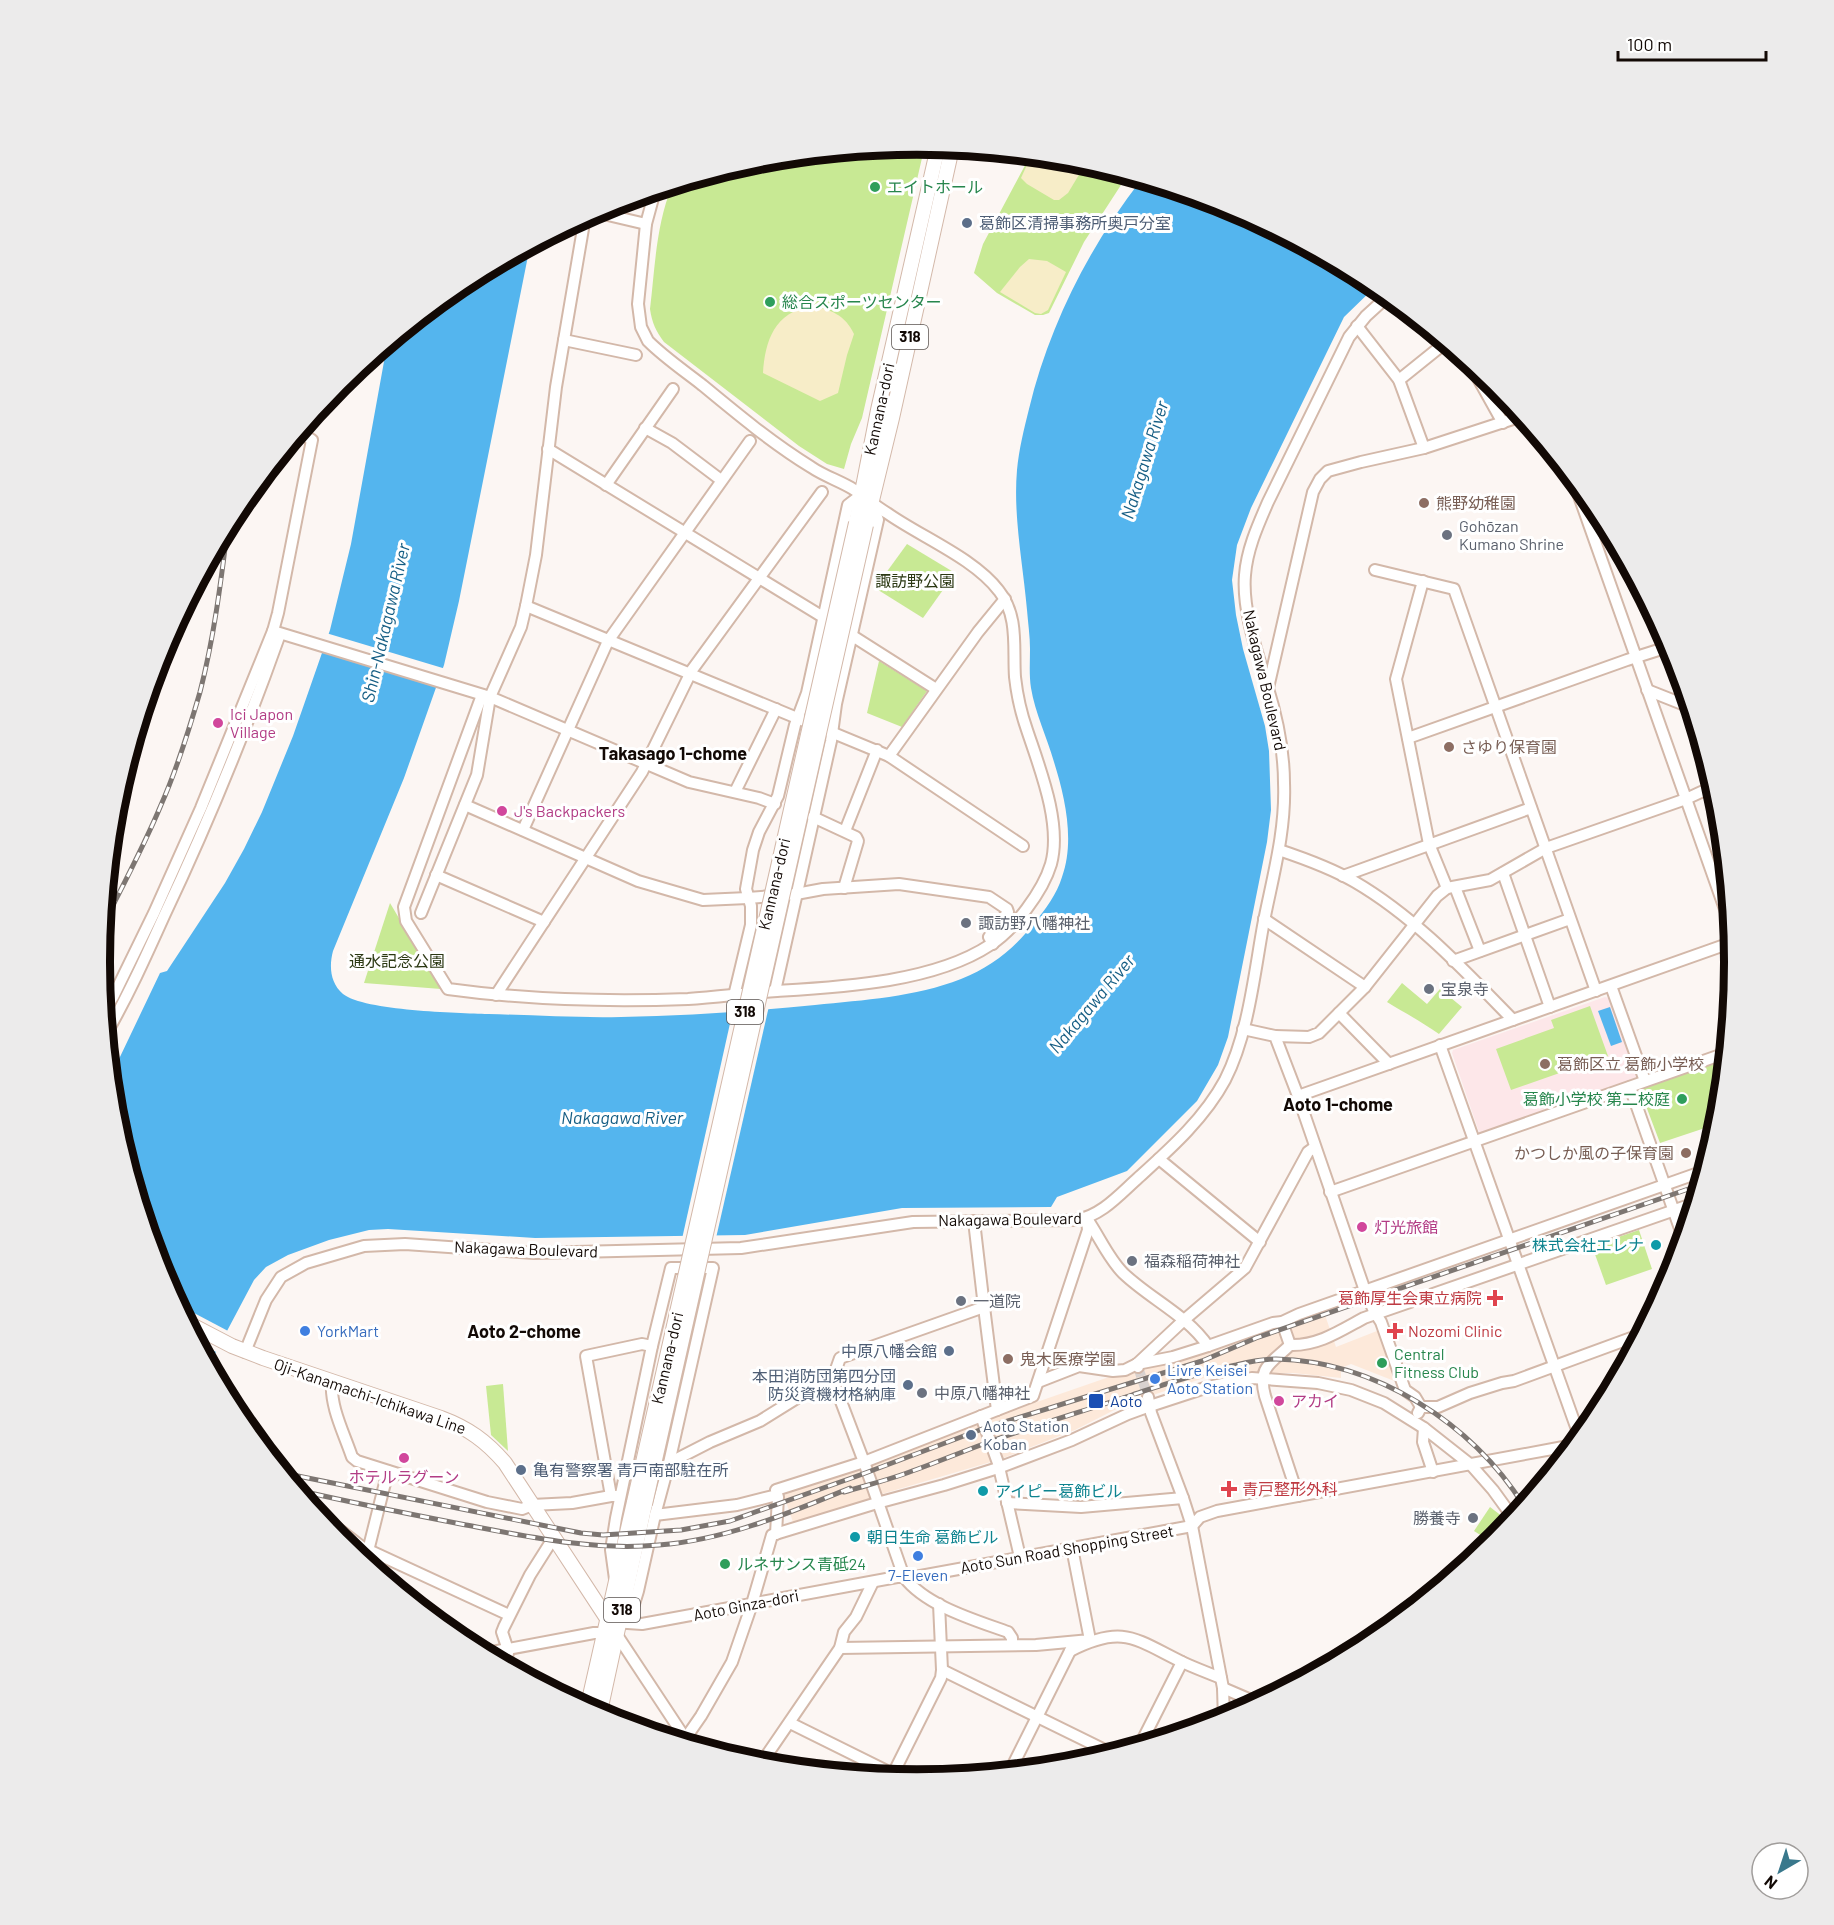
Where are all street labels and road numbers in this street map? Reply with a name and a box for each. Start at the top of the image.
road number: 318 [892,325,928,349]
street label: Kannana-dori [859,361,898,457]
street label: Nakagawa Boulevard [1240,608,1291,752]
street label: Kannana-dori [754,836,793,932]
road number: 318 [727,1000,763,1024]
street label: Nakagawa Boulevard [938,1208,1082,1229]
street label: Nakagawa Boulevard [454,1236,598,1261]
street label: Kannana-dori [647,1310,686,1406]
street label: Oji-Kanamachi-Ichikawa Line [272,1354,469,1437]
street label: Aoto Sun Road Shopping Street [959,1520,1175,1577]
street label: Aoto Ginza-dori [692,1585,800,1624]
road number: 318 [604,1598,640,1622]

